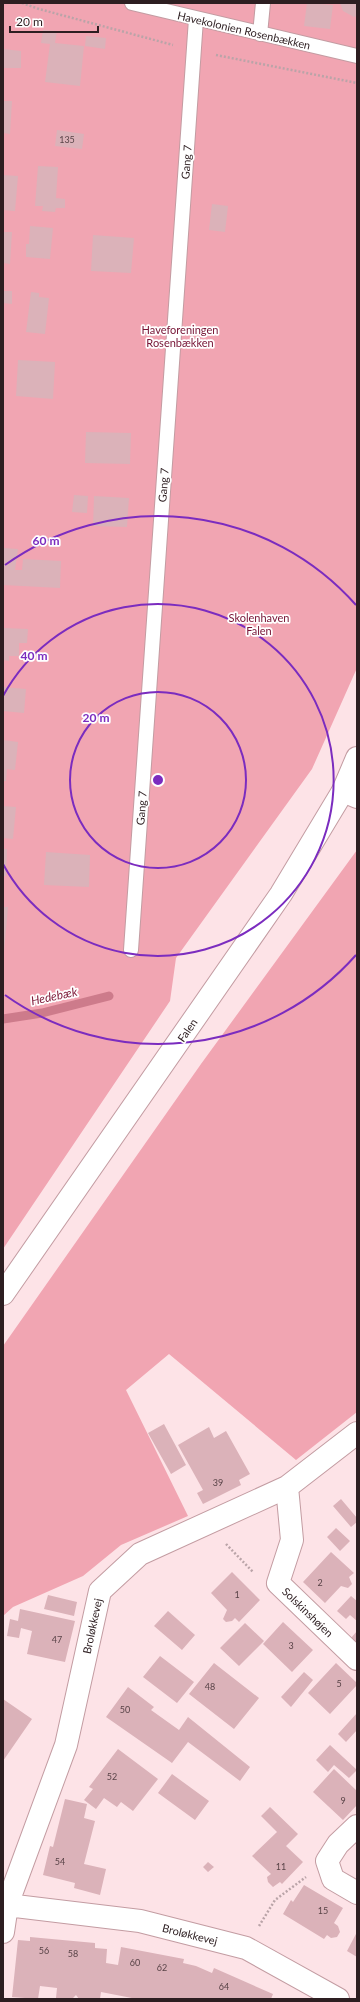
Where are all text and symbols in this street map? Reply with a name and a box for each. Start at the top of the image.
scale bar [10,8,98,34]
street label: Havekolonien Rosenbækken [176,8,312,52]
text: 20 m [16,14,43,29]
house number: 135 [59,134,75,145]
street label: Gang 7 [178,144,194,180]
park label: Haveforeningen Rosenbækken [142,323,218,349]
street label: Gang 7 [155,467,171,503]
text: 60 m [33,533,59,548]
park label: Skolenhaven Falen [229,611,289,637]
text: 40 m [21,648,47,663]
text: 20 m [83,710,109,725]
centre of rings [151,773,165,787]
street label: Gang 7 [133,790,149,826]
water label: Hedebæk [29,984,79,1008]
street label: Falen [174,1016,200,1044]
house number: 39 [213,1477,223,1488]
house number: 2 [317,1577,323,1588]
street label: Solskinshøjen [280,1585,336,1639]
house number: 1 [234,1589,240,1600]
street label: Broløkkevej [80,1597,104,1655]
house number: 47 [52,1634,62,1645]
house number: 3 [288,1640,294,1651]
house number: 5 [336,1678,342,1689]
house number: 48 [205,1681,215,1692]
house number: 50 [120,1704,130,1715]
house number: 52 [107,1771,117,1782]
house number: 9 [340,1795,346,1806]
house number: 54 [55,1856,65,1867]
house number: 11 [276,1861,286,1872]
house number: 15 [318,1905,328,1916]
street label: Broløkkevej [161,1921,219,1947]
house number: 56 [39,1945,49,1956]
house number: 58 [68,1948,78,1959]
house number: 60 [130,1957,140,1968]
house number: 62 [157,1962,167,1973]
house number: 64 [219,1981,229,1992]

